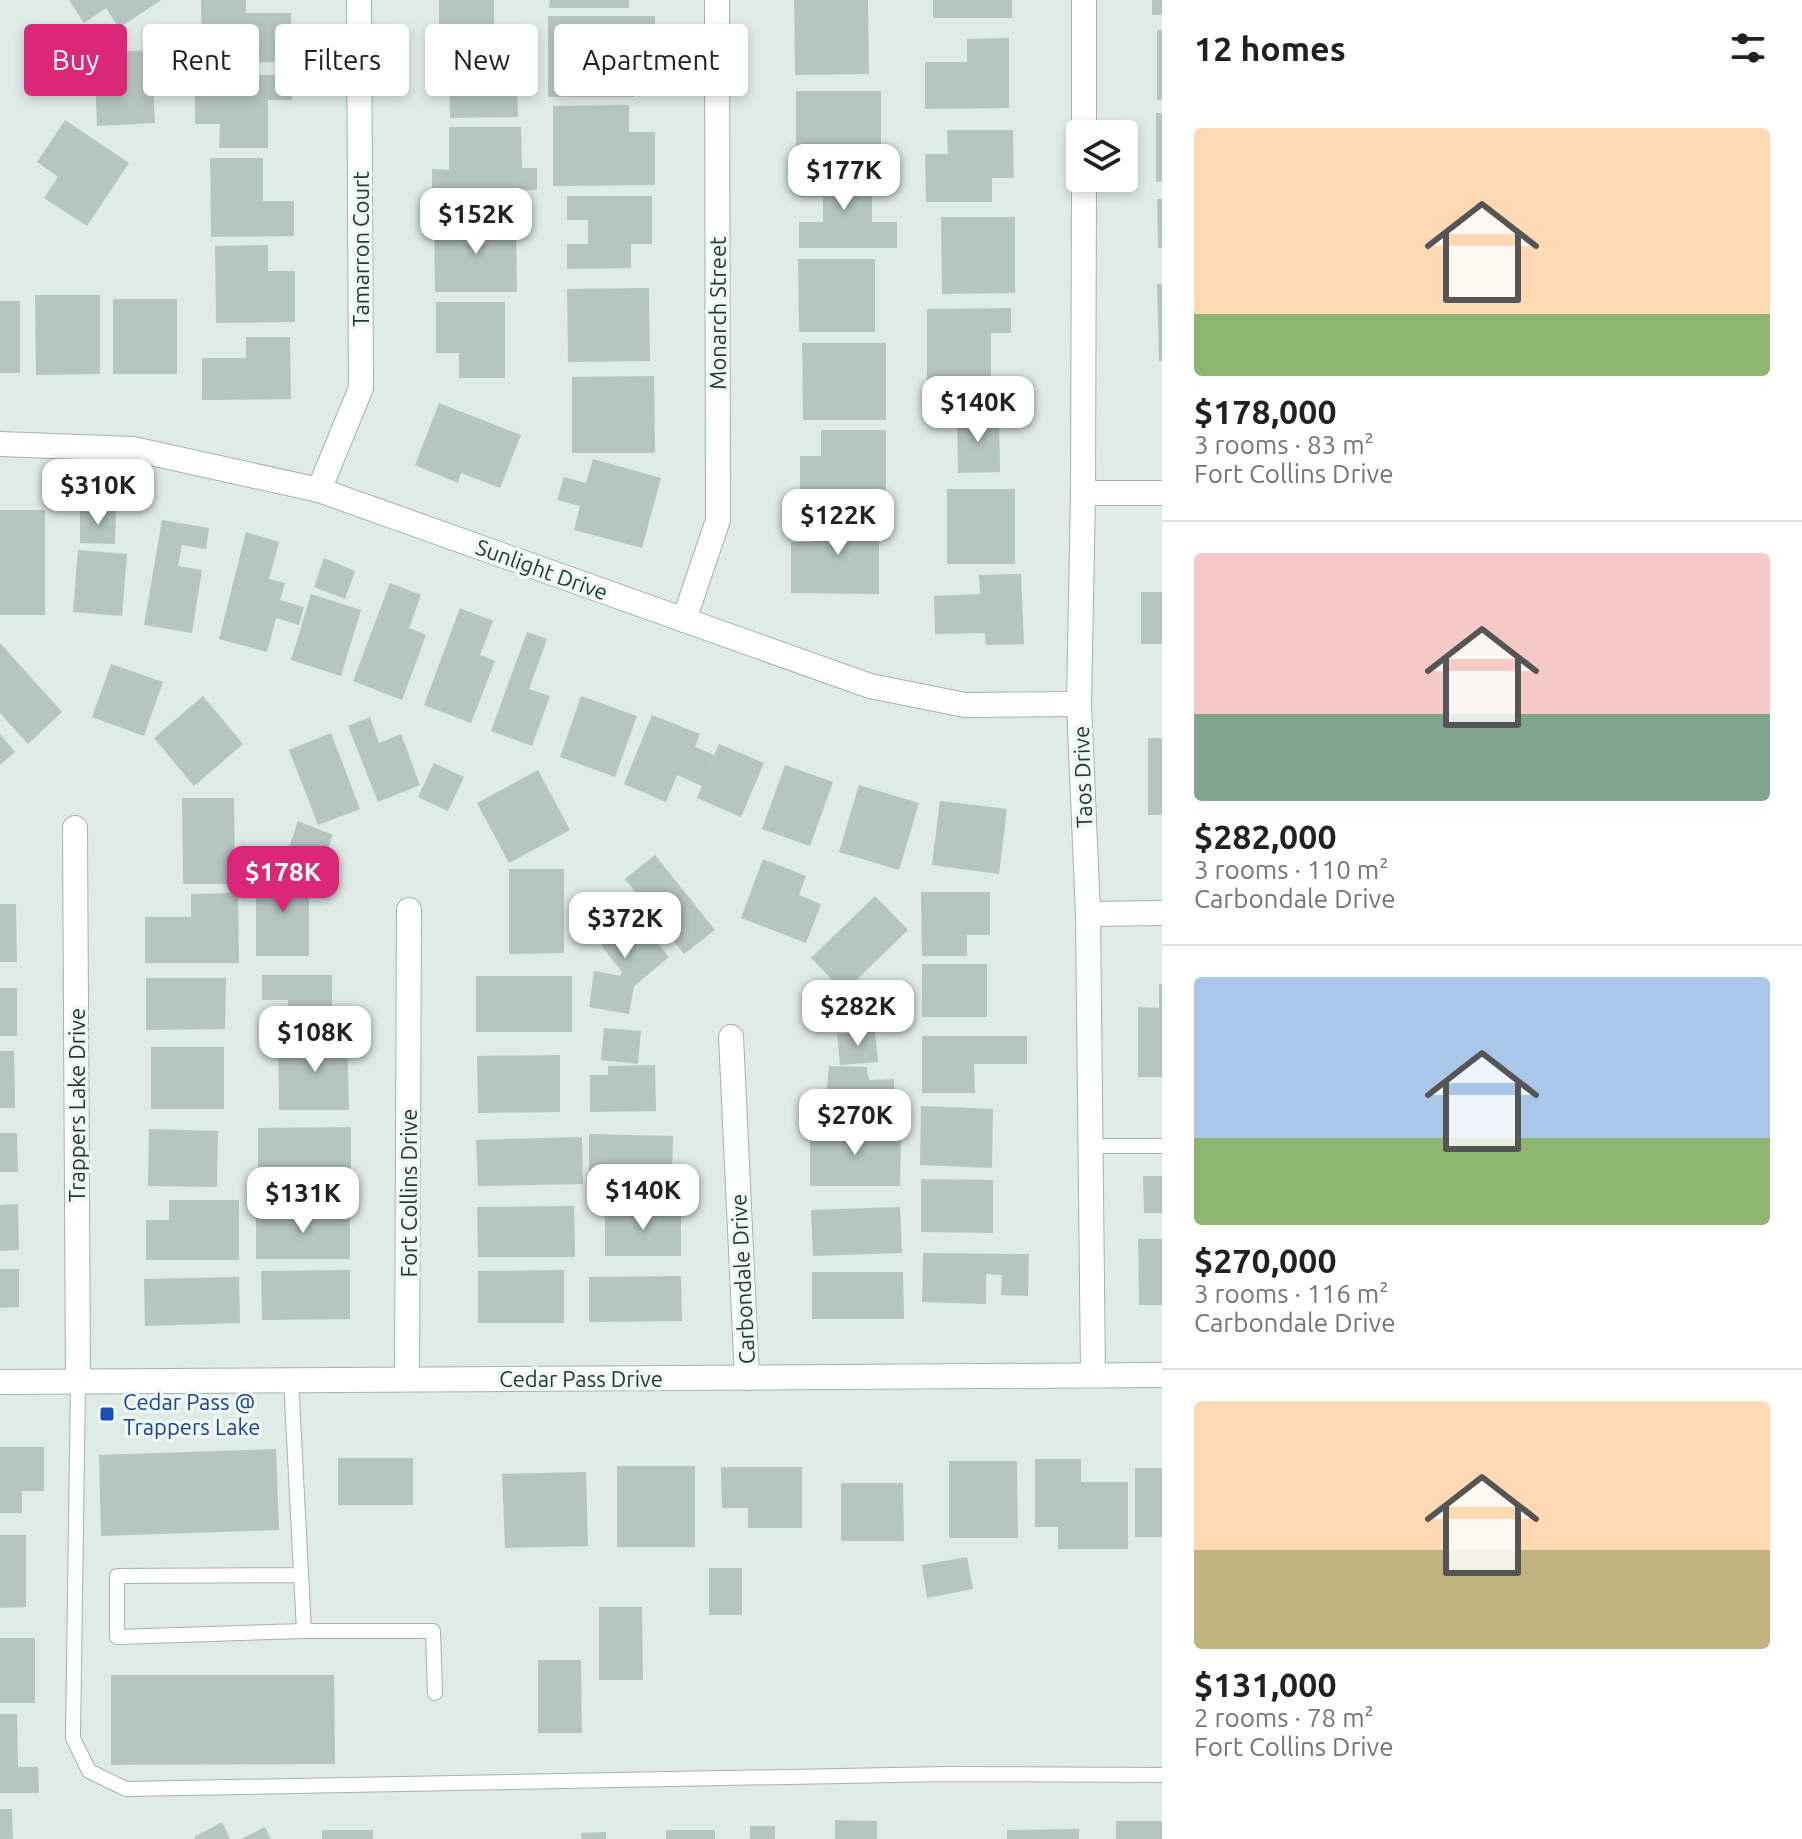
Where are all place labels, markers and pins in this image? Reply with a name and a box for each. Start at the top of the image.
pin: $177K [788,144,900,212]
pin: $152K [420,188,532,256]
pin: $140K [922,376,1034,444]
pin: $310K [42,459,154,527]
pin: $122K [782,489,894,557]
pin: $178K [227,846,339,914]
pin: $372K [569,892,681,960]
pin: $282K [802,980,914,1048]
pin: $108K [259,1006,371,1074]
pin: $270K [799,1089,911,1157]
pin: $140K [587,1164,699,1232]
pin: $131K [247,1167,359,1235]
place label: Cedar Pass @ Trappers Lake [123,1389,260,1439]
marker: Cedar Pass @ Trappers Lake [98,1405,116,1423]

